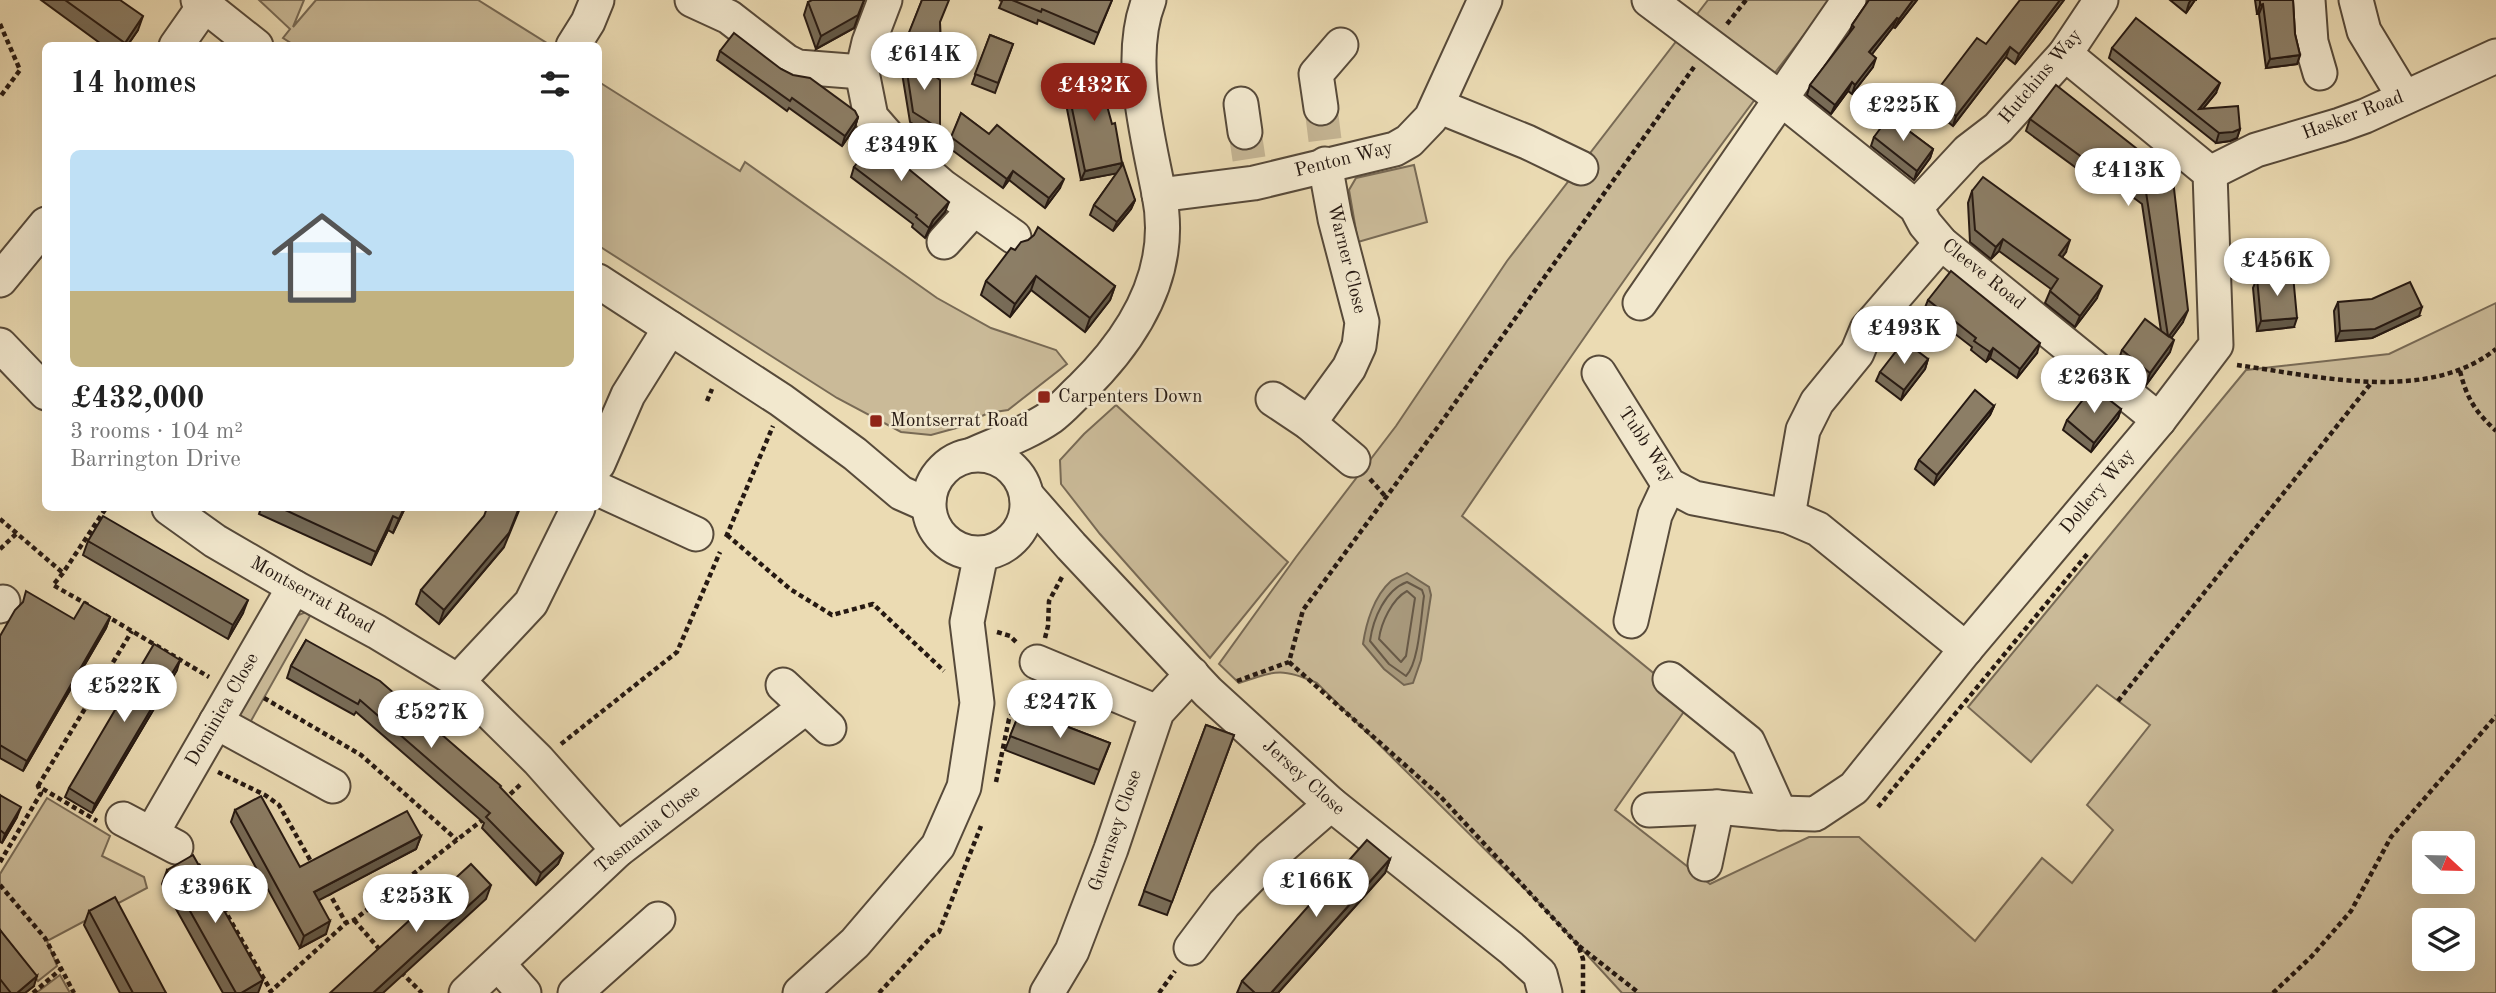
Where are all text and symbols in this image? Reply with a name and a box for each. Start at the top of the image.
street label: Hutchins Way [1996,26,2086,128]
pin: £614K [875,32,973,92]
text: £614K [887,43,961,66]
pin: £432K [1045,64,1143,123]
icon: filters [536,65,574,103]
text: 14 homes [70,69,196,99]
text: £432K [1057,74,1131,97]
pin: £225K [1854,83,1952,143]
street label: Hasker Road [2300,88,2406,144]
text: £225K [1866,94,1940,117]
pin: £349K [852,124,950,183]
text: £349K [864,134,938,157]
street label: Penton Way [1293,139,1395,181]
pin: £413K [2079,148,2177,208]
text: £413K [2091,159,2165,182]
icon: home [259,195,385,321]
street label: Warner Close [1323,202,1369,316]
street label: Cleeve Road [1938,236,2028,314]
pin: £456K [2228,238,2326,298]
text: £456K [2240,249,2314,272]
pin: £493K [1855,306,1953,366]
text: £493K [1867,317,1941,340]
pin: £263K [2045,356,2143,415]
text: £263K [2057,366,2131,389]
text: £432,000 [70,384,204,414]
place label: Carpenters Down [1058,388,1202,407]
marker: Carpenters Down [1036,389,1052,405]
street label: Tubb Way [1614,404,1678,486]
place label: Montserrat Road [890,412,1029,431]
marker: Montserrat Road [868,413,884,429]
text: 3 rooms · 104 m² [70,420,243,443]
street label: Dollery Way [2057,446,2139,538]
text: Barrington Drive [70,448,241,471]
street label: Montserrat Road [247,554,377,638]
street label: Dominica Close [183,650,263,770]
pin: £522K [75,664,173,724]
text: £522K [87,675,161,698]
pin: £247K [1011,680,1109,740]
pin: £527K [382,690,480,750]
text: £247K [1023,691,1097,714]
text: £527K [394,701,468,724]
street label: Jersey Close [1258,736,1348,820]
street label: Guernsey Close [1086,768,1146,894]
street label: Tasmania Close [592,782,704,878]
north arrow [2412,831,2474,894]
map controls [2412,831,2475,971]
pin: £166K [1267,860,1365,919]
pin: £396K [166,866,264,925]
text: £166K [1279,870,1353,893]
pin: £253K [367,874,465,934]
text: £396K [178,876,252,899]
text: £253K [379,885,453,908]
button: layers [2412,908,2475,971]

